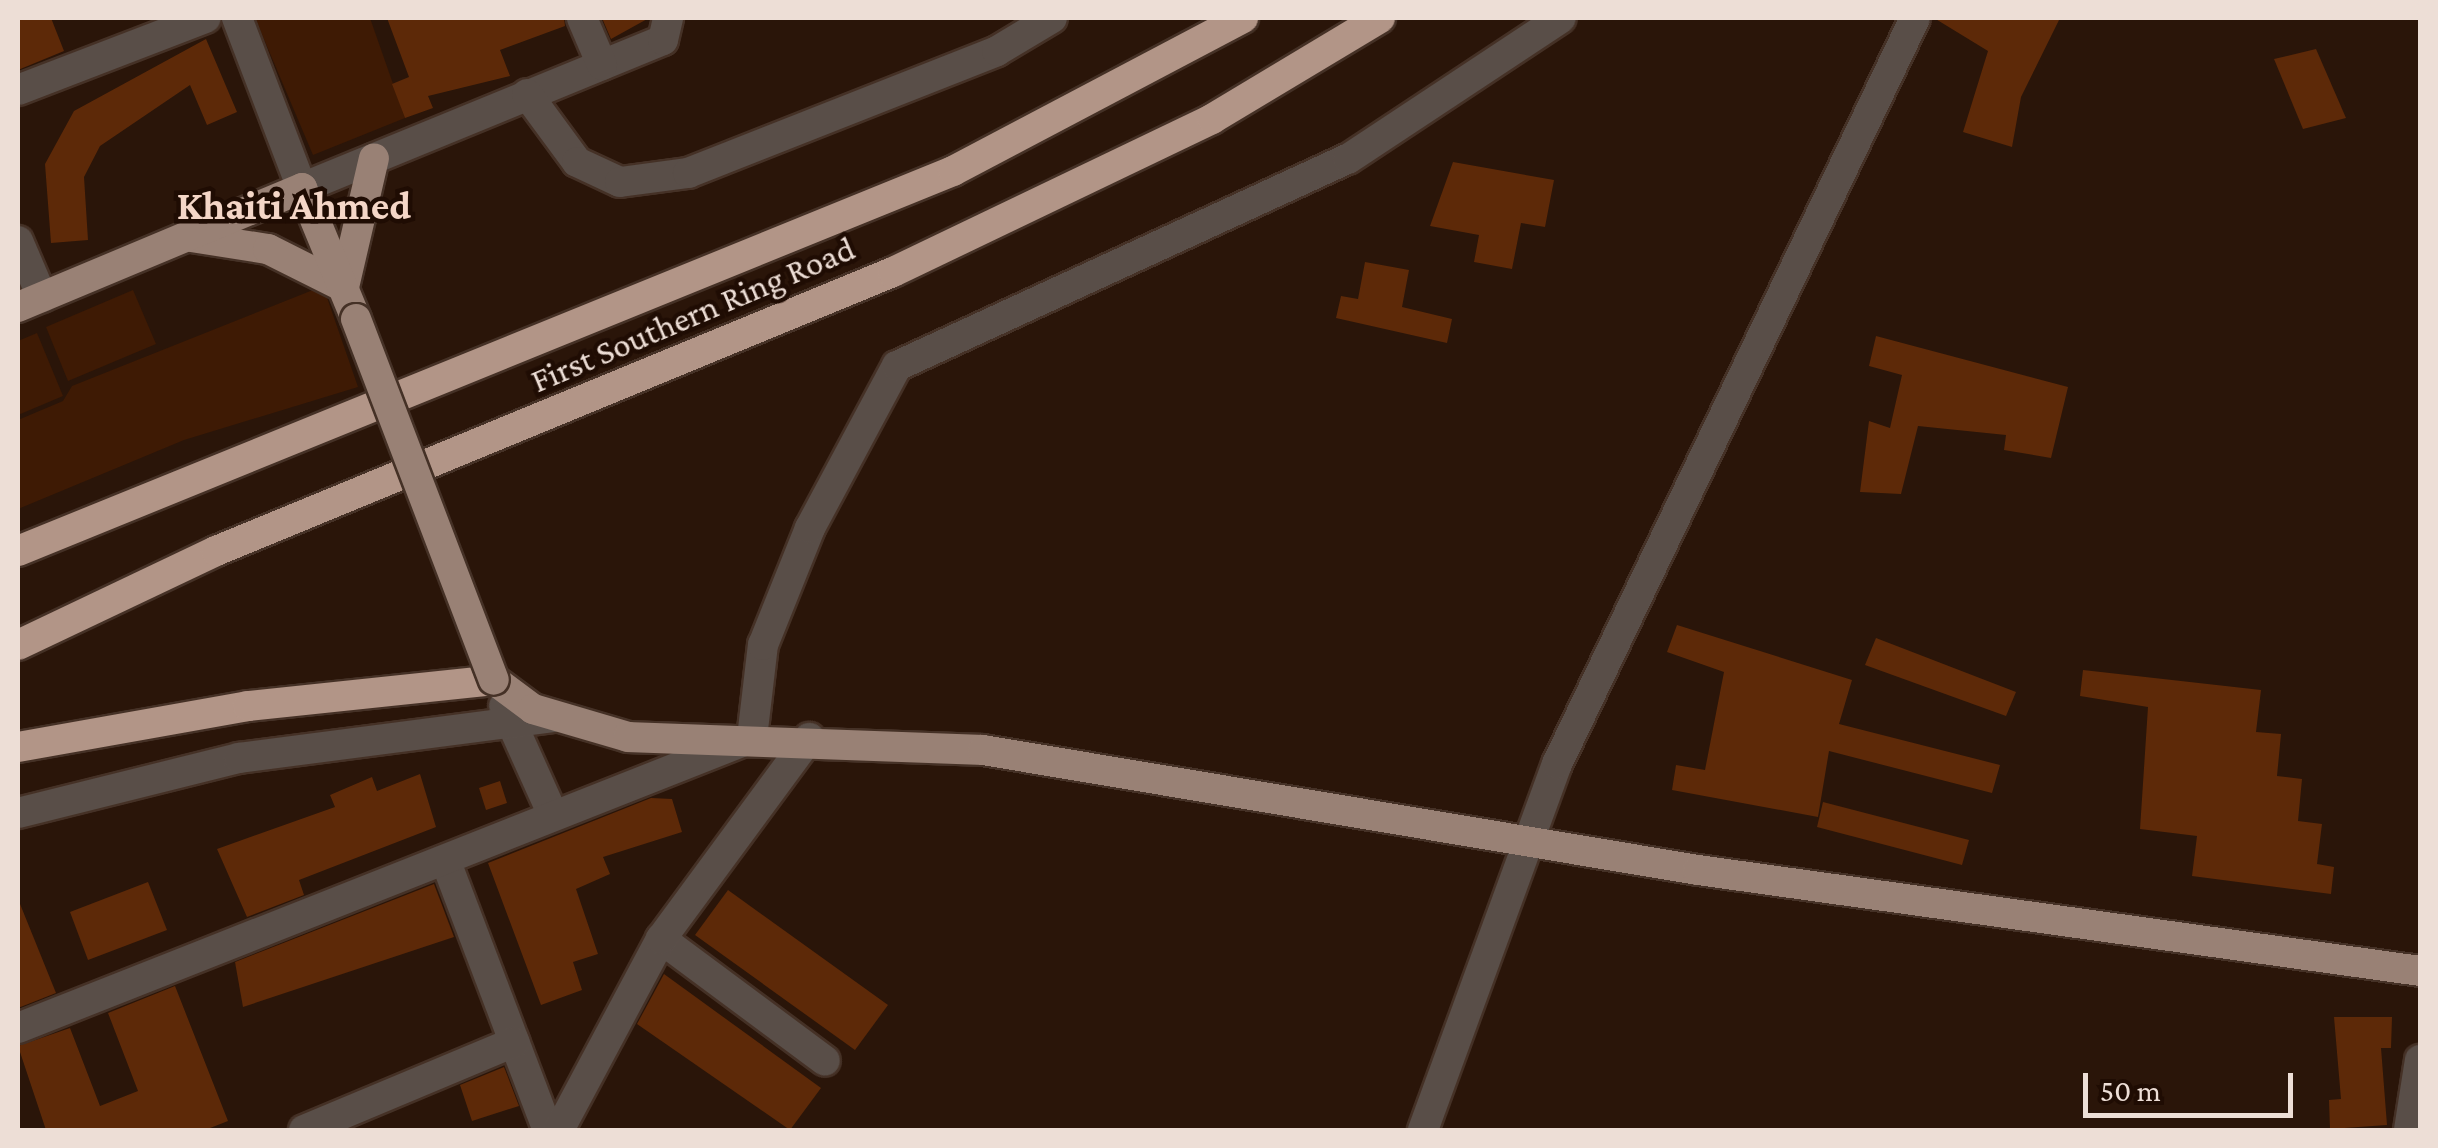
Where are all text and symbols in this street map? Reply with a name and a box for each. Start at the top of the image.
district label: Khaiti Ahmed [177,182,411,230]
street label: First Southern Ring Road [525,228,861,402]
scale bar [2088,1053,2298,1115]
text: 50 m [2100,1074,2161,1107]

